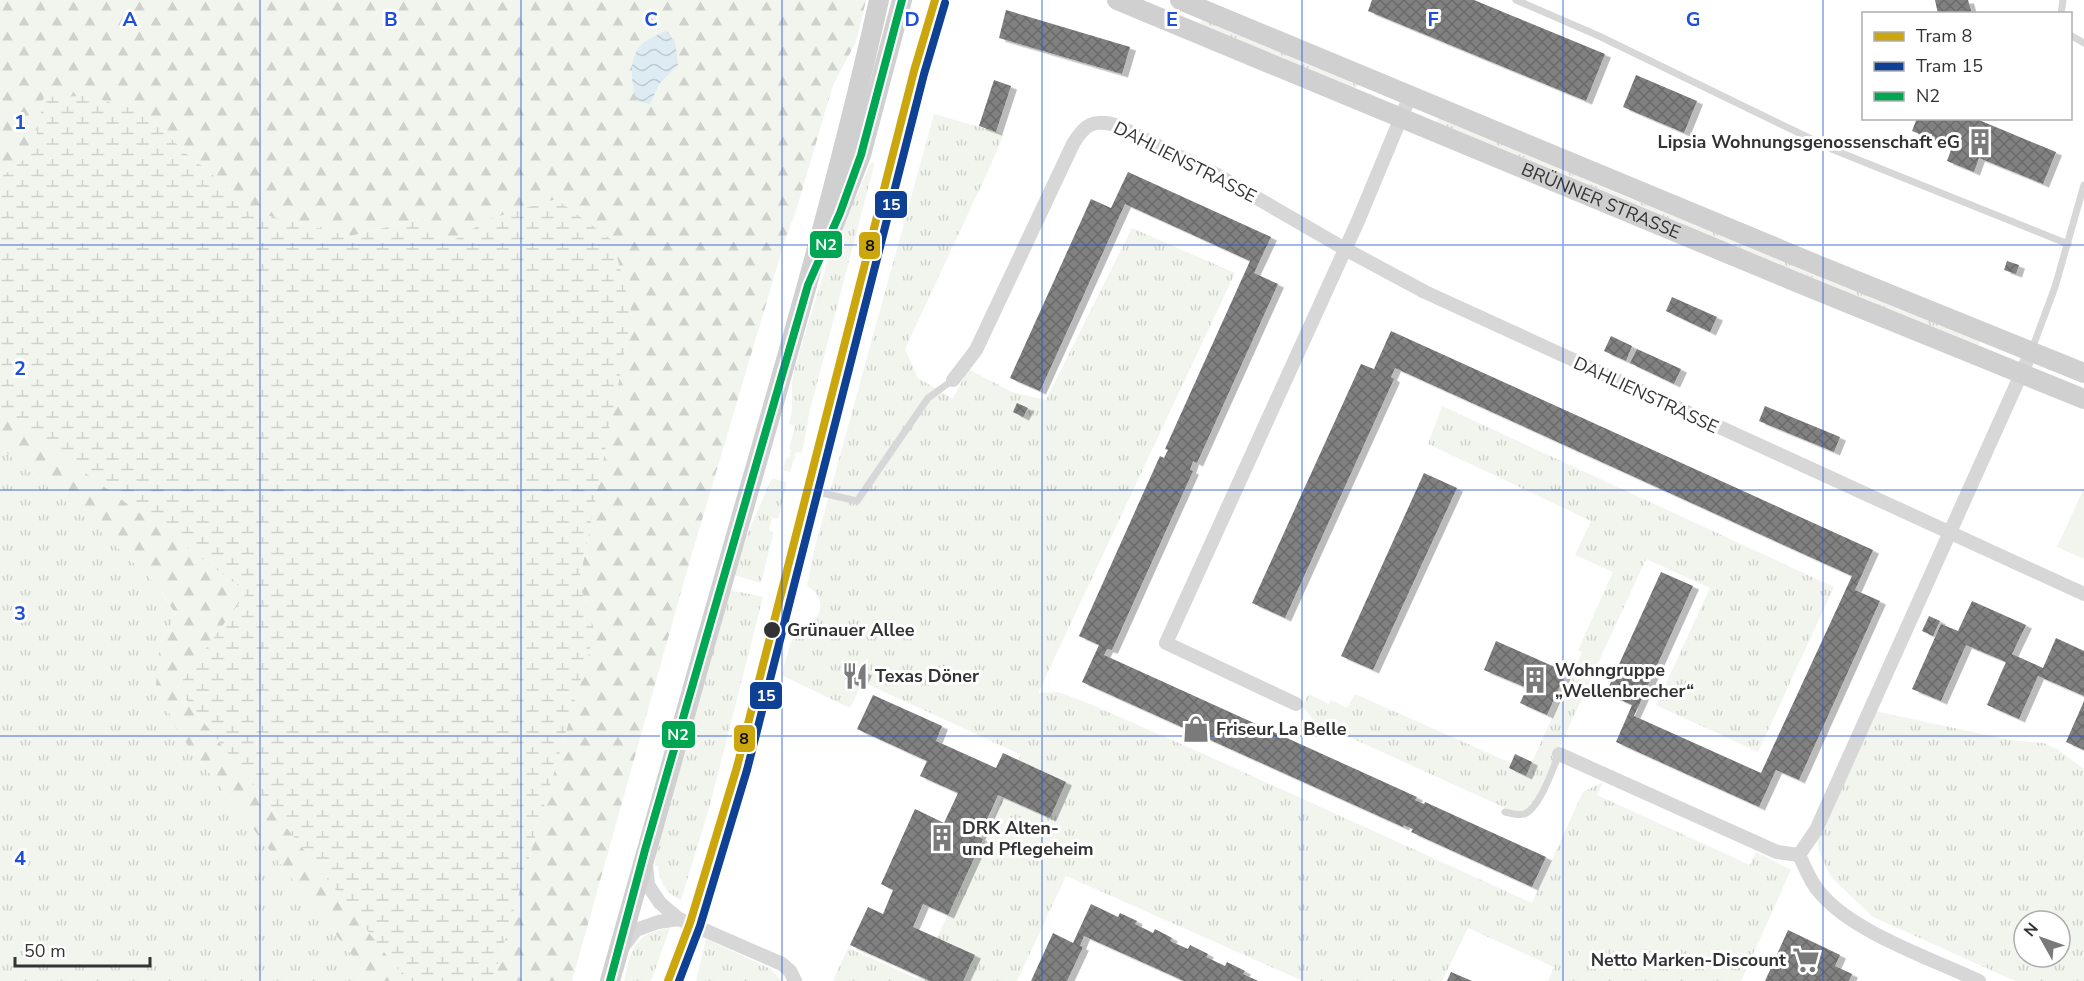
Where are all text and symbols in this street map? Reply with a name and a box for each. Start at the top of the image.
text: A [123,6,138,33]
text: B [384,6,398,33]
text: C [644,6,658,33]
text: D [904,6,920,33]
text: E [1166,6,1178,33]
text: F [1427,6,1439,33]
text: G [1686,6,1700,33]
legend [1862,12,2072,120]
text: Tram 8 [1916,24,1972,48]
text: Tram 15 [1916,54,1983,78]
text: N2 [1916,84,1940,108]
text: 1 [14,109,26,136]
street label: DAHLIENSTRASSE [1109,116,1261,208]
building icon: Lipsia Wohnungsgenossenschaft eG [1965,127,1995,157]
place label: Lipsia Wohnungsgenossenschaft eG [1658,130,1960,154]
street label: BRÜNNER STRASSE [1518,157,1684,245]
line badge: 15 [874,190,908,219]
text: 15 [881,194,901,216]
line badge: N2 [809,230,843,259]
line badge: 8 [858,231,881,260]
text: N2 [815,234,837,256]
text: 8 [865,235,875,257]
street label: DAHLIENSTRASSE [1570,351,1722,439]
text: 2 [14,355,26,382]
text: 3 [14,600,26,627]
place label: Grünauer Allee [787,618,915,642]
marker: Grünauer Allee [762,620,782,640]
place label: Wohngruppe „Wellenbrecher“ [1555,658,1694,703]
restaurant icon: Texas Döner [840,661,870,691]
place label: Texas Döner [875,664,979,688]
building icon: Wohngruppe „Wellenbrecher“ [1520,665,1550,695]
line badge: 15 [749,681,783,710]
text: 15 [756,685,776,707]
shop icon: Friseur La Belle [1181,714,1211,744]
place label: Friseur La Belle [1216,717,1347,741]
line badge: N2 [661,720,696,749]
text: N2 [667,724,689,746]
line badge: 8 [733,724,756,753]
text: 8 [739,728,749,750]
place label: DRK Alten- und Pflegeheim [962,816,1094,861]
building icon: DRK Alten- und Pflegeheim [927,823,957,853]
text: 4 [14,845,26,872]
north arrow [2012,909,2072,969]
text: N [2019,918,2044,942]
scale bar [15,930,150,968]
text: 50 m [24,939,66,963]
supermarket icon: Netto Marken-Discount [1791,945,1821,975]
place label: Netto Marken-Discount [1591,948,1786,972]

